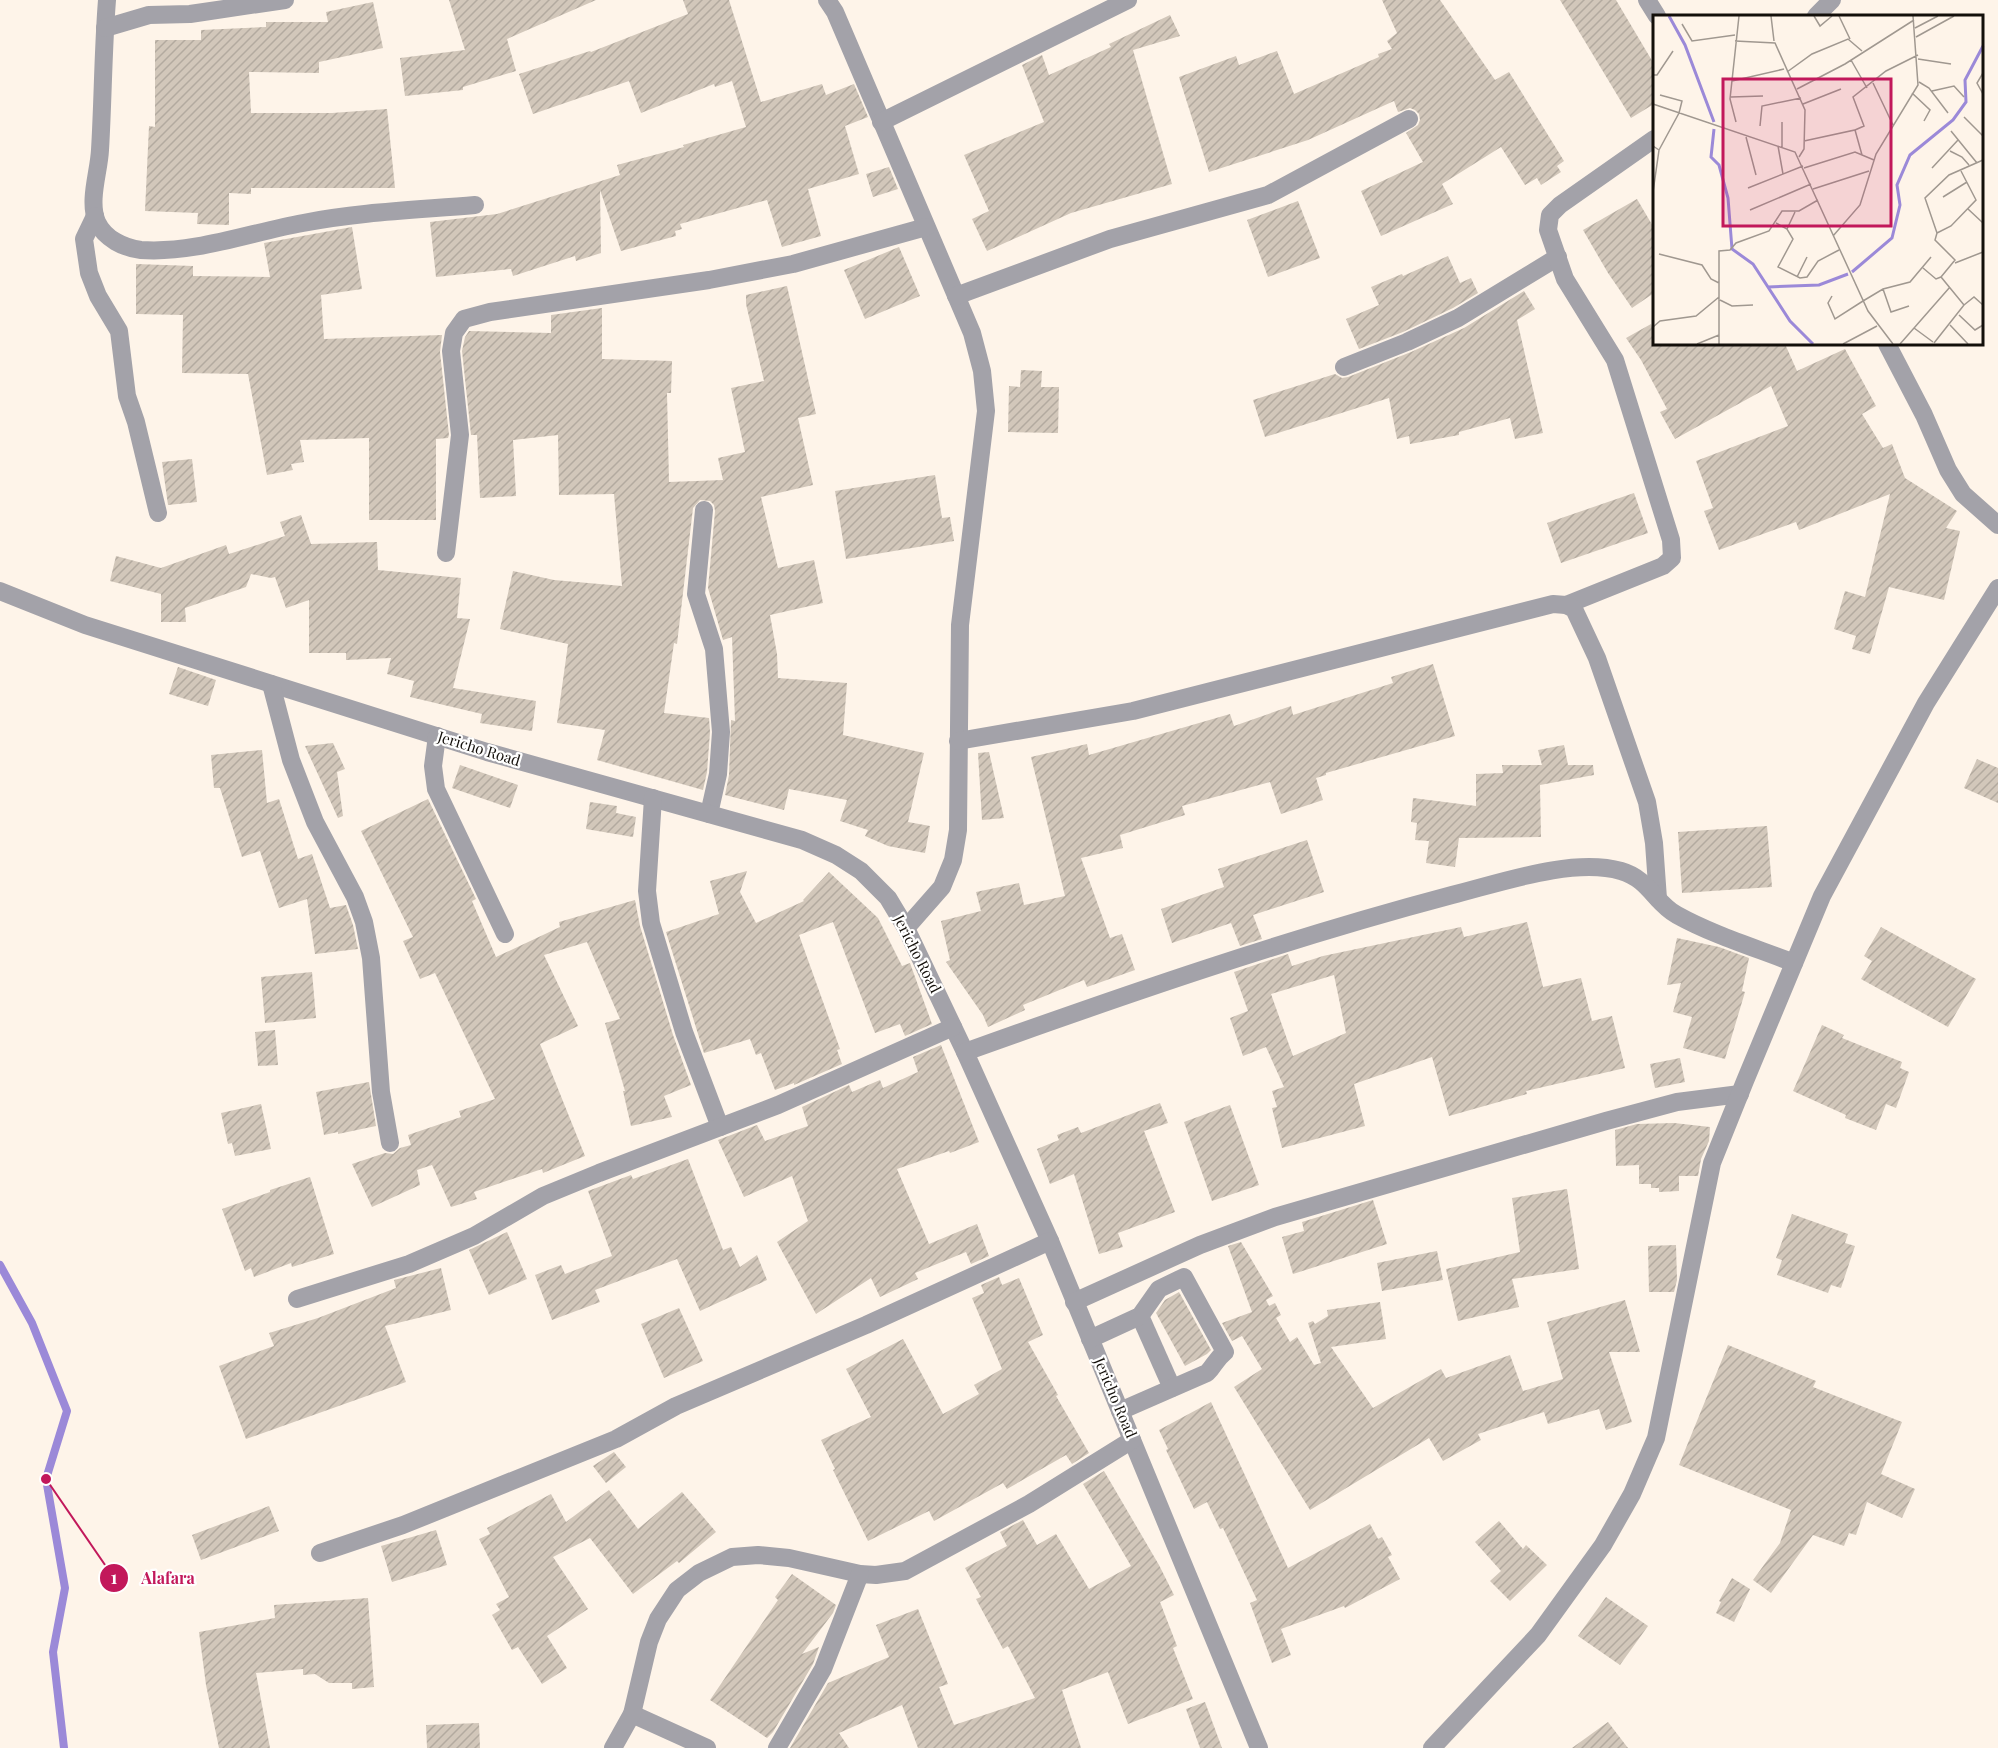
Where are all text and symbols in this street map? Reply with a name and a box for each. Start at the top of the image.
inset map [1653,15,1983,345]
street label: Jericho Road [435,726,523,770]
street label: Jericho Road [889,910,946,996]
street label: Jericho Road [1090,1353,1142,1441]
callout: Alafara [99,1561,207,1595]
text: 1 [111,1565,118,1589]
text: Alafara [140,1567,196,1588]

